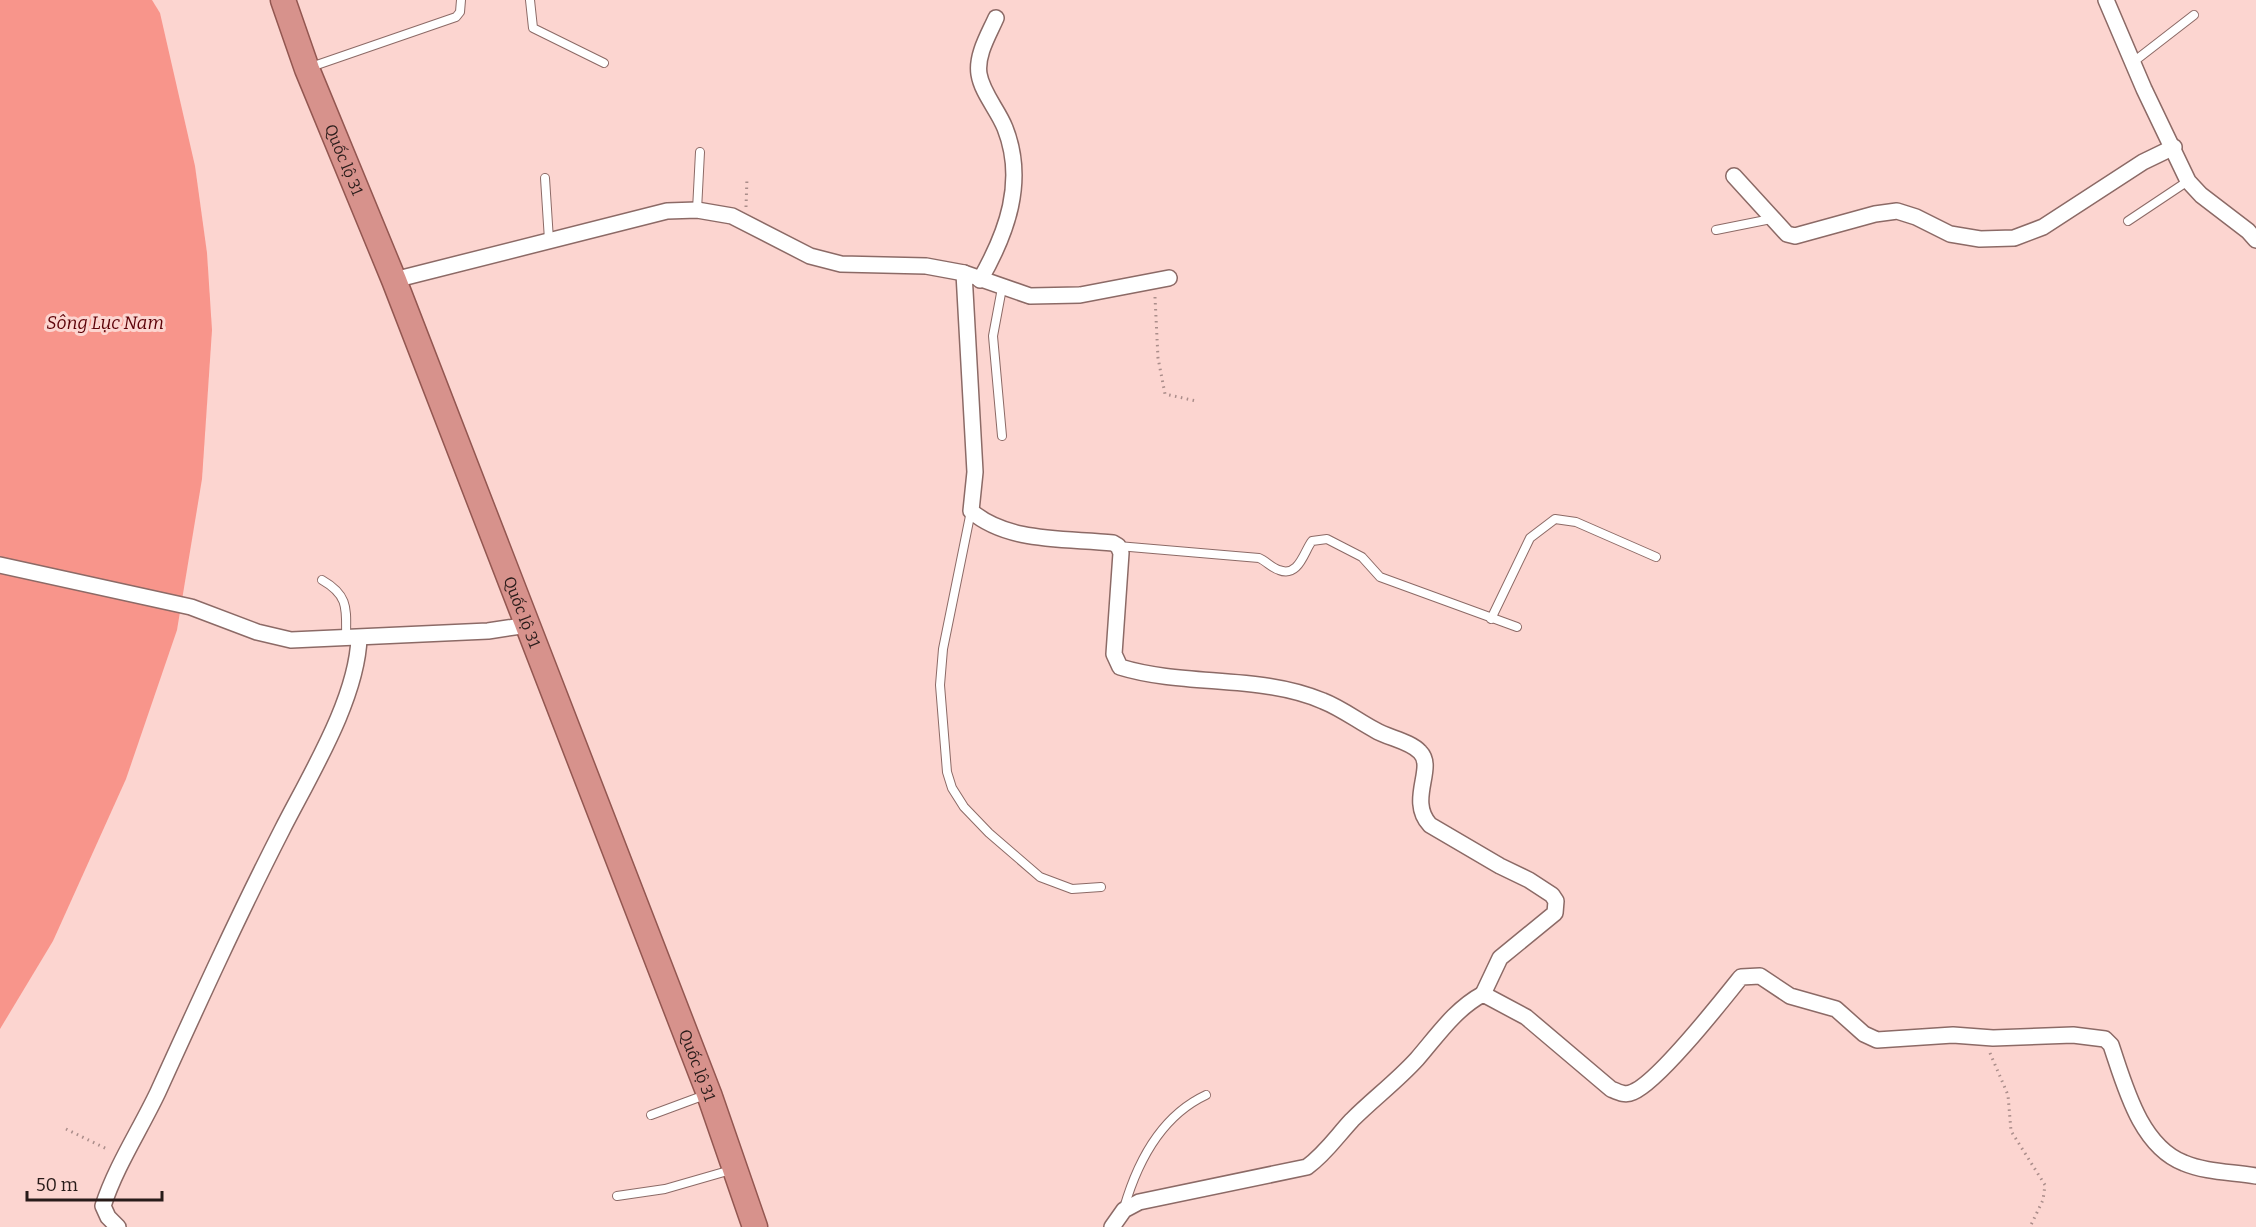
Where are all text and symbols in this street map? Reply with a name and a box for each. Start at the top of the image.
street label: Quốc lộ 31 [321,121,368,198]
water label: Sông Lục Nam [46,312,164,334]
street label: Quốc lộ 31 [500,573,545,651]
street label: Quốc lộ 31 [675,1027,720,1104]
scale bar [27,1164,162,1202]
text: 50 m [36,1174,78,1196]

